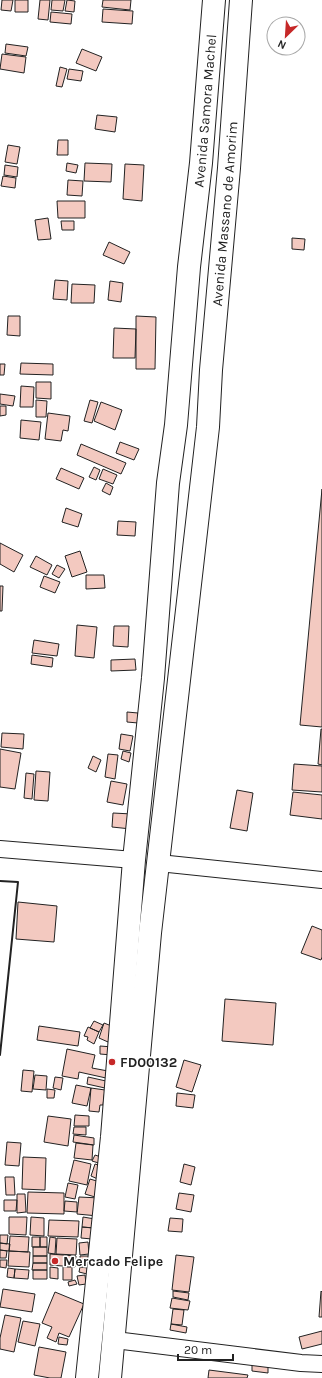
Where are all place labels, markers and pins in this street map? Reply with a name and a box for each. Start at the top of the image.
place label: FD00132 [120,1054,177,1071]
marker: FD00132 [107,1057,117,1067]
place label: Mercado Felipe [63,1253,163,1270]
marker: Mercado Felipe [50,1256,60,1266]

